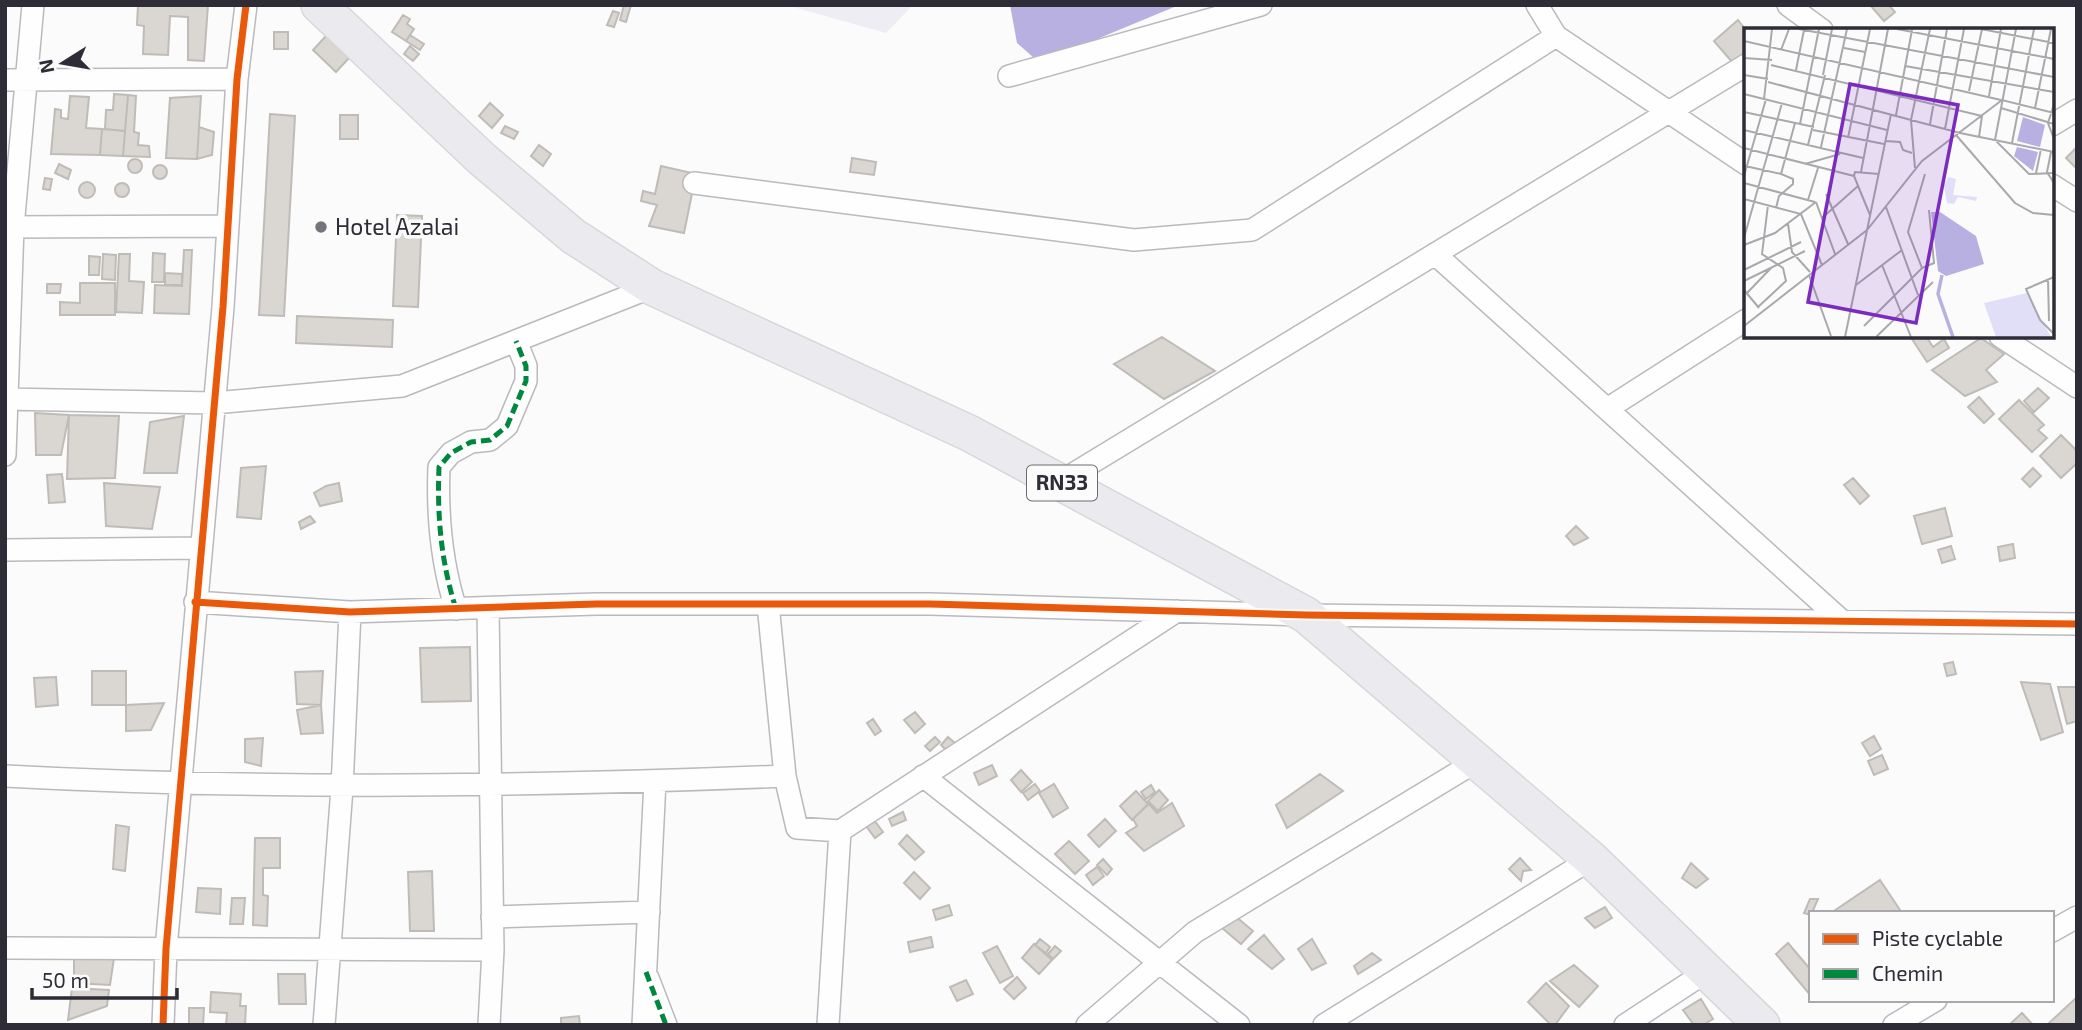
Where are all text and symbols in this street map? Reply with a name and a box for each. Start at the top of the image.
north arrow [28,28,98,98]
inset map [1744,28,2054,338]
text: N [33,57,58,75]
place label: Hotel Azalai [335,212,459,240]
marker: Hotel Azalai [313,219,329,235]
road number: RN33 [1027,466,1097,500]
legend [1809,911,2054,1002]
text: Piste cyclable [1872,925,2003,950]
scale bar [32,956,177,1000]
text: Chemin [1872,960,1943,985]
text: 50 m [42,967,89,992]

